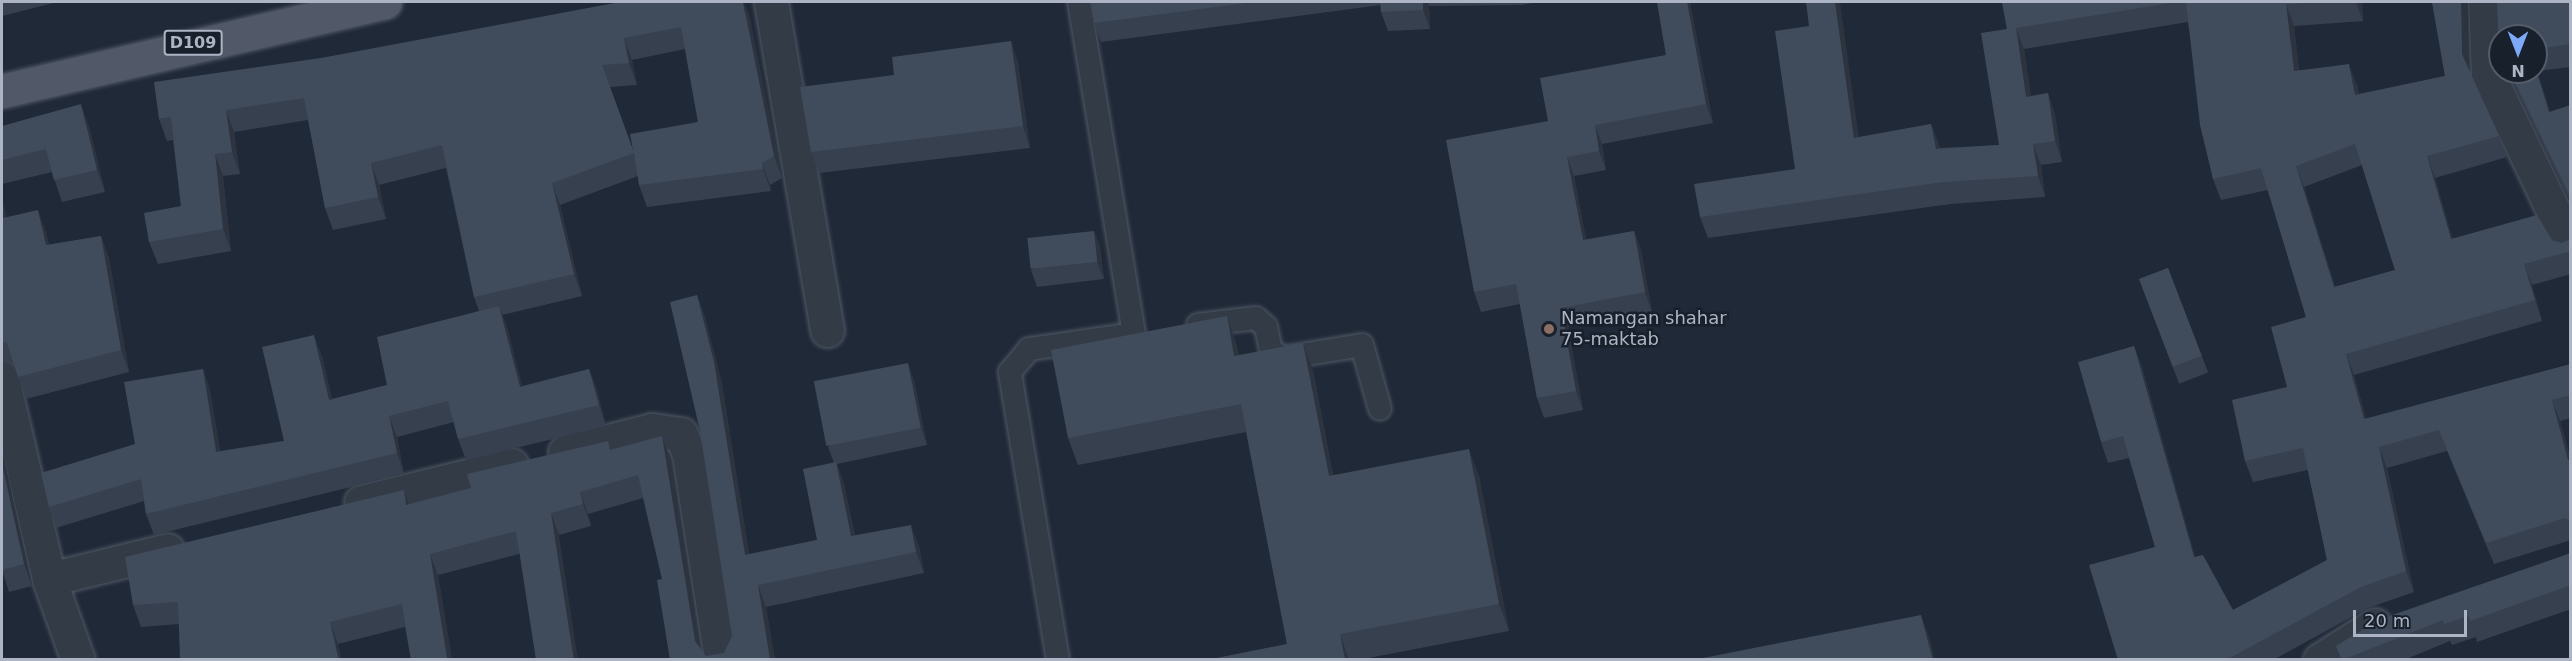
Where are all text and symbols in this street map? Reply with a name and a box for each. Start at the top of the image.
north arrow [2488,24,2548,84]
road number: D109 [163,30,223,56]
text: N [2511,61,2525,80]
place label: Namangan shahar 75-maktab [1561,308,1727,350]
marker: Namangan shahar 75-maktab [1542,322,1556,336]
scale bar [2356,598,2470,636]
text: 20 m [2364,610,2410,631]

